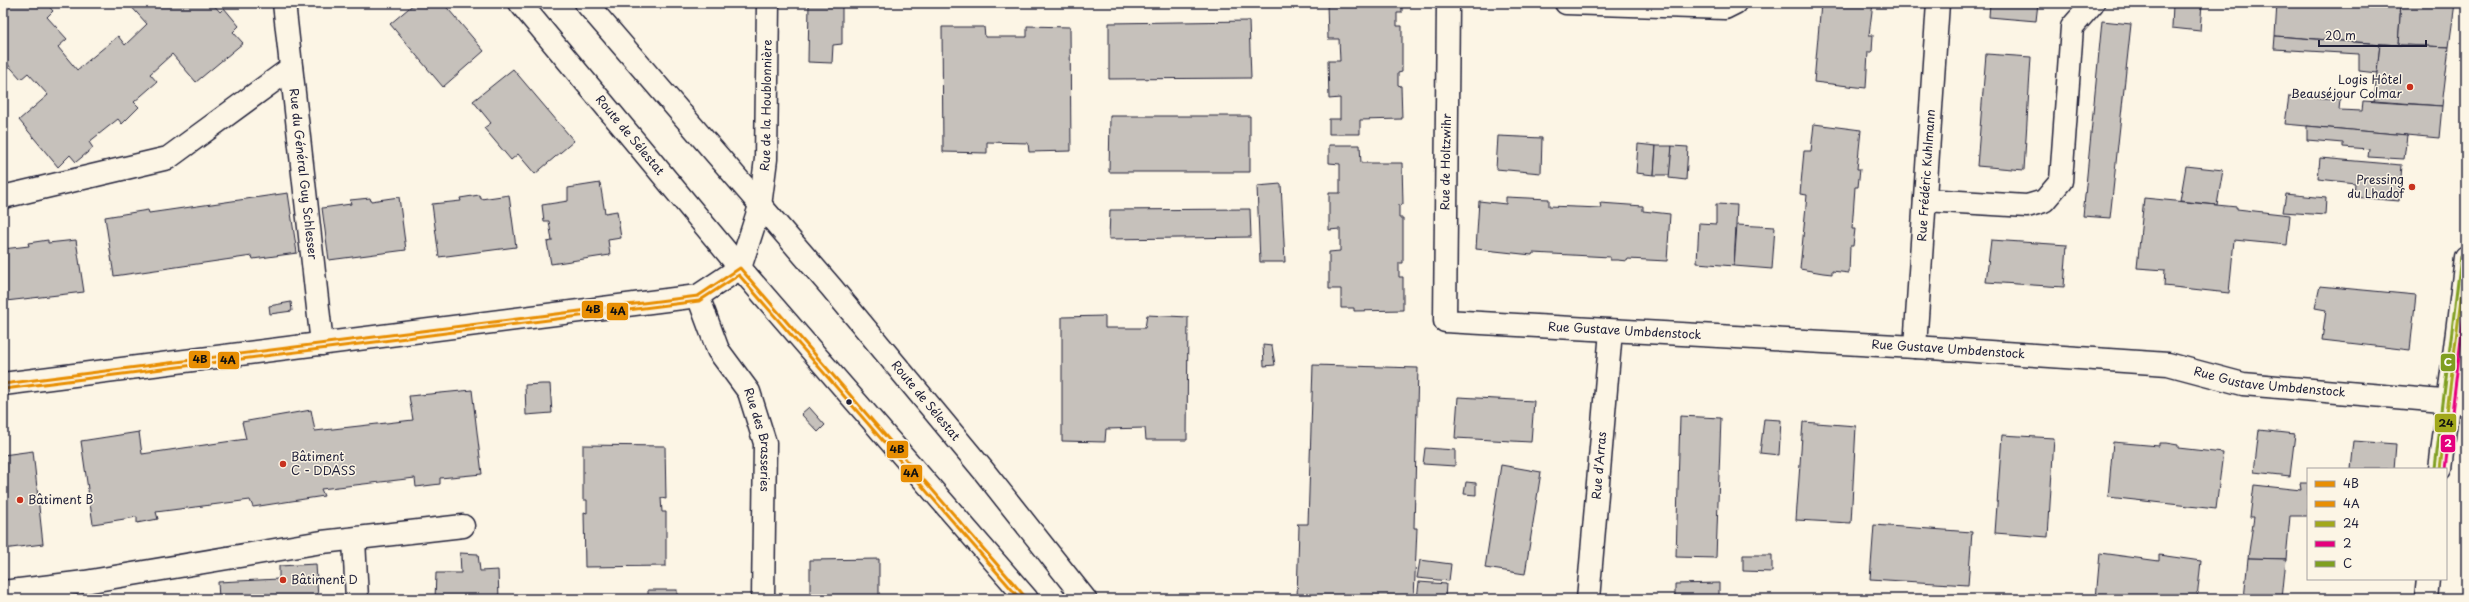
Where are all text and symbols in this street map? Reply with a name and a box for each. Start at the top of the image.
scale bar [2319,22,2426,48]
text: 20 m [2325,26,2356,44]
street label: Rue de la Houblonnière [755,39,776,172]
place label: Logis Hôtel Beauséjour Colmar [2291,70,2403,102]
marker: Logis Hôtel Beauséjour Colmar [2405,82,2415,92]
street label: Rue du Général Guy Schlesser [286,87,323,261]
street label: Route de Sélestat [592,91,669,179]
street label: Rue Frédéric Kuhlmann [1912,109,1939,242]
street label: Rue de Holtzwihr [1435,113,1455,211]
place label: Pressing du Lhadof [2347,170,2405,202]
marker: Pressing du Lhadof [2407,182,2417,192]
line badge: 4B [581,300,604,319]
text: 4B [585,300,601,317]
line badge: 4A [606,302,629,321]
text: 4A [610,302,627,319]
street label: Rue Gustave Umbdenstock [1548,317,1702,343]
street label: Rue Gustave Umbdenstock [1871,335,2026,362]
line badge: 4B [188,350,211,369]
text: 4B [192,350,208,367]
line badge: 4A [217,351,240,370]
text: 4A [220,351,237,368]
line badge: C [2440,353,2456,372]
text: C [2444,353,2452,370]
street label: Route de Sélestat [888,356,965,444]
street label: Rue Gustave Umbdenstock [2192,361,2347,401]
street label: Rue des Brasseries [740,385,775,492]
unlabelled marker [844,397,854,407]
line badge: 24 [2434,413,2457,433]
text: 24 [2439,414,2454,431]
street label: Rue d'Arras [1587,430,1610,500]
line badge: 2 [2440,434,2456,453]
text: 2 [2444,434,2452,451]
line badge: 4B [886,440,909,459]
text: 4B [889,440,905,457]
place label: Bâtiment C - DDASS [291,447,356,479]
marker: Bâtiment C - DDASS [278,459,288,469]
line badge: 4A [900,464,923,483]
text: 4A [903,464,920,481]
legend [2307,468,2447,580]
text: 4B [2343,474,2359,492]
place label: Bâtiment B [28,490,94,508]
text: 4A [2343,494,2360,512]
marker: Bâtiment B [15,495,25,505]
text: 24 [2343,514,2359,532]
text: 2 [2343,534,2352,552]
text: C [2343,554,2352,572]
place label: Bâtiment D [291,570,358,588]
marker: Bâtiment D [278,575,288,585]

